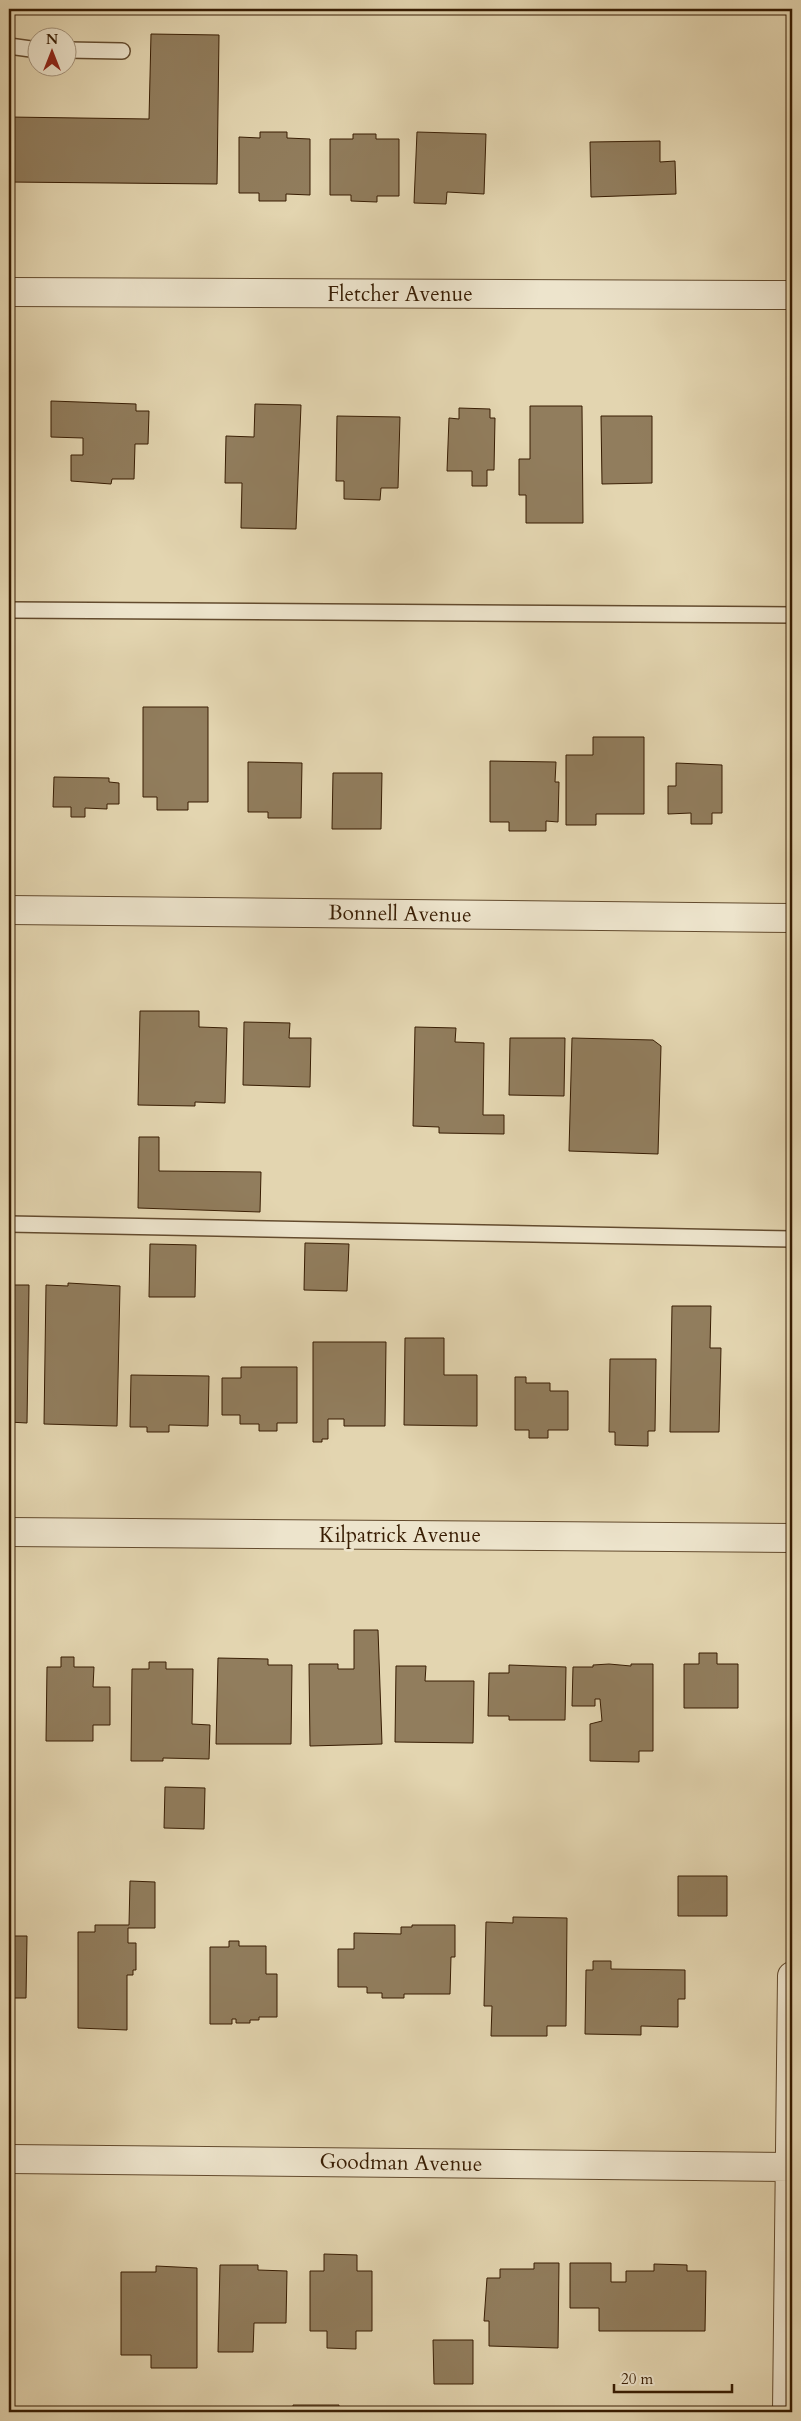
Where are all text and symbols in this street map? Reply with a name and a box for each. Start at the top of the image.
north arrow [28,28,78,78]
text: N [46,30,58,49]
street label: Fletcher Avenue [327,280,473,309]
street label: Bonnell Avenue [328,898,472,930]
street label: Kilpatrick Avenue [319,1521,481,1550]
street label: Goodman Avenue [319,2147,483,2179]
scale bar [614,2361,731,2393]
text: 20 m [621,2369,653,2389]

